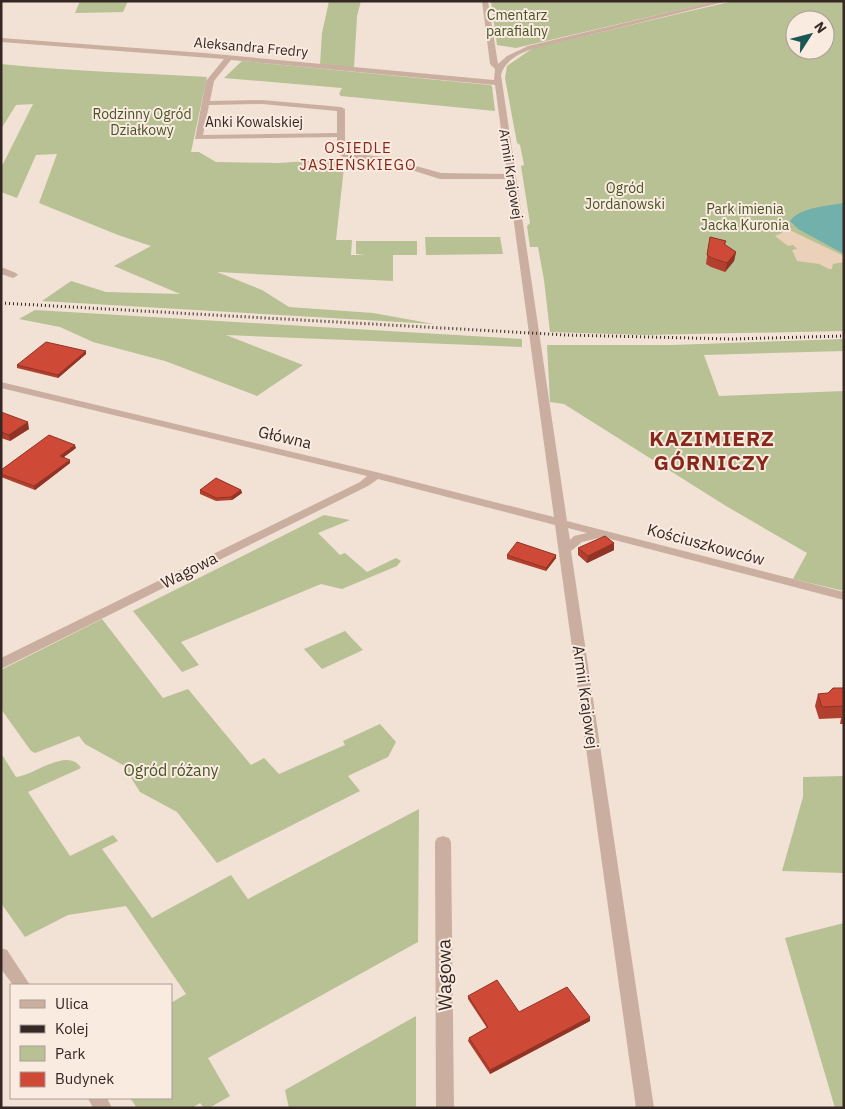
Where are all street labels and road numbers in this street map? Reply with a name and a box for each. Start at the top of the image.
street label: Aleksandra Fredry [193,33,309,61]
street label: Anki Kowalskiej [205,113,303,131]
street label: Armii Krajowej [495,128,527,220]
street label: Główna [256,421,314,453]
street label: Kościuszkowców [645,519,767,569]
street label: Wagowa [157,547,221,593]
street label: Armii Krajowej [569,644,603,750]
street label: Wagowa [431,939,457,1011]

